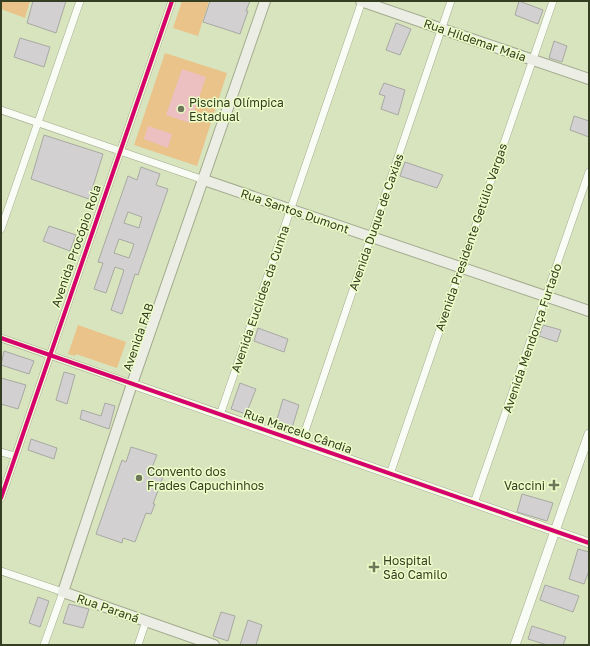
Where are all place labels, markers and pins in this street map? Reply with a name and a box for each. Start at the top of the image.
place label: Piscina Olímpica Estadual [189,95,284,124]
marker: Piscina Olímpica Estadual [176,104,186,114]
place label: Convento dos Frades Capuchinhos [147,464,264,493]
marker: Convento dos Frades Capuchinhos [134,473,144,483]
place label: Vaccini [504,478,545,493]
marker: Vaccini [548,479,560,491]
place label: Hospital São Camilo [383,553,447,582]
marker: Hospital São Camilo [368,561,380,573]

